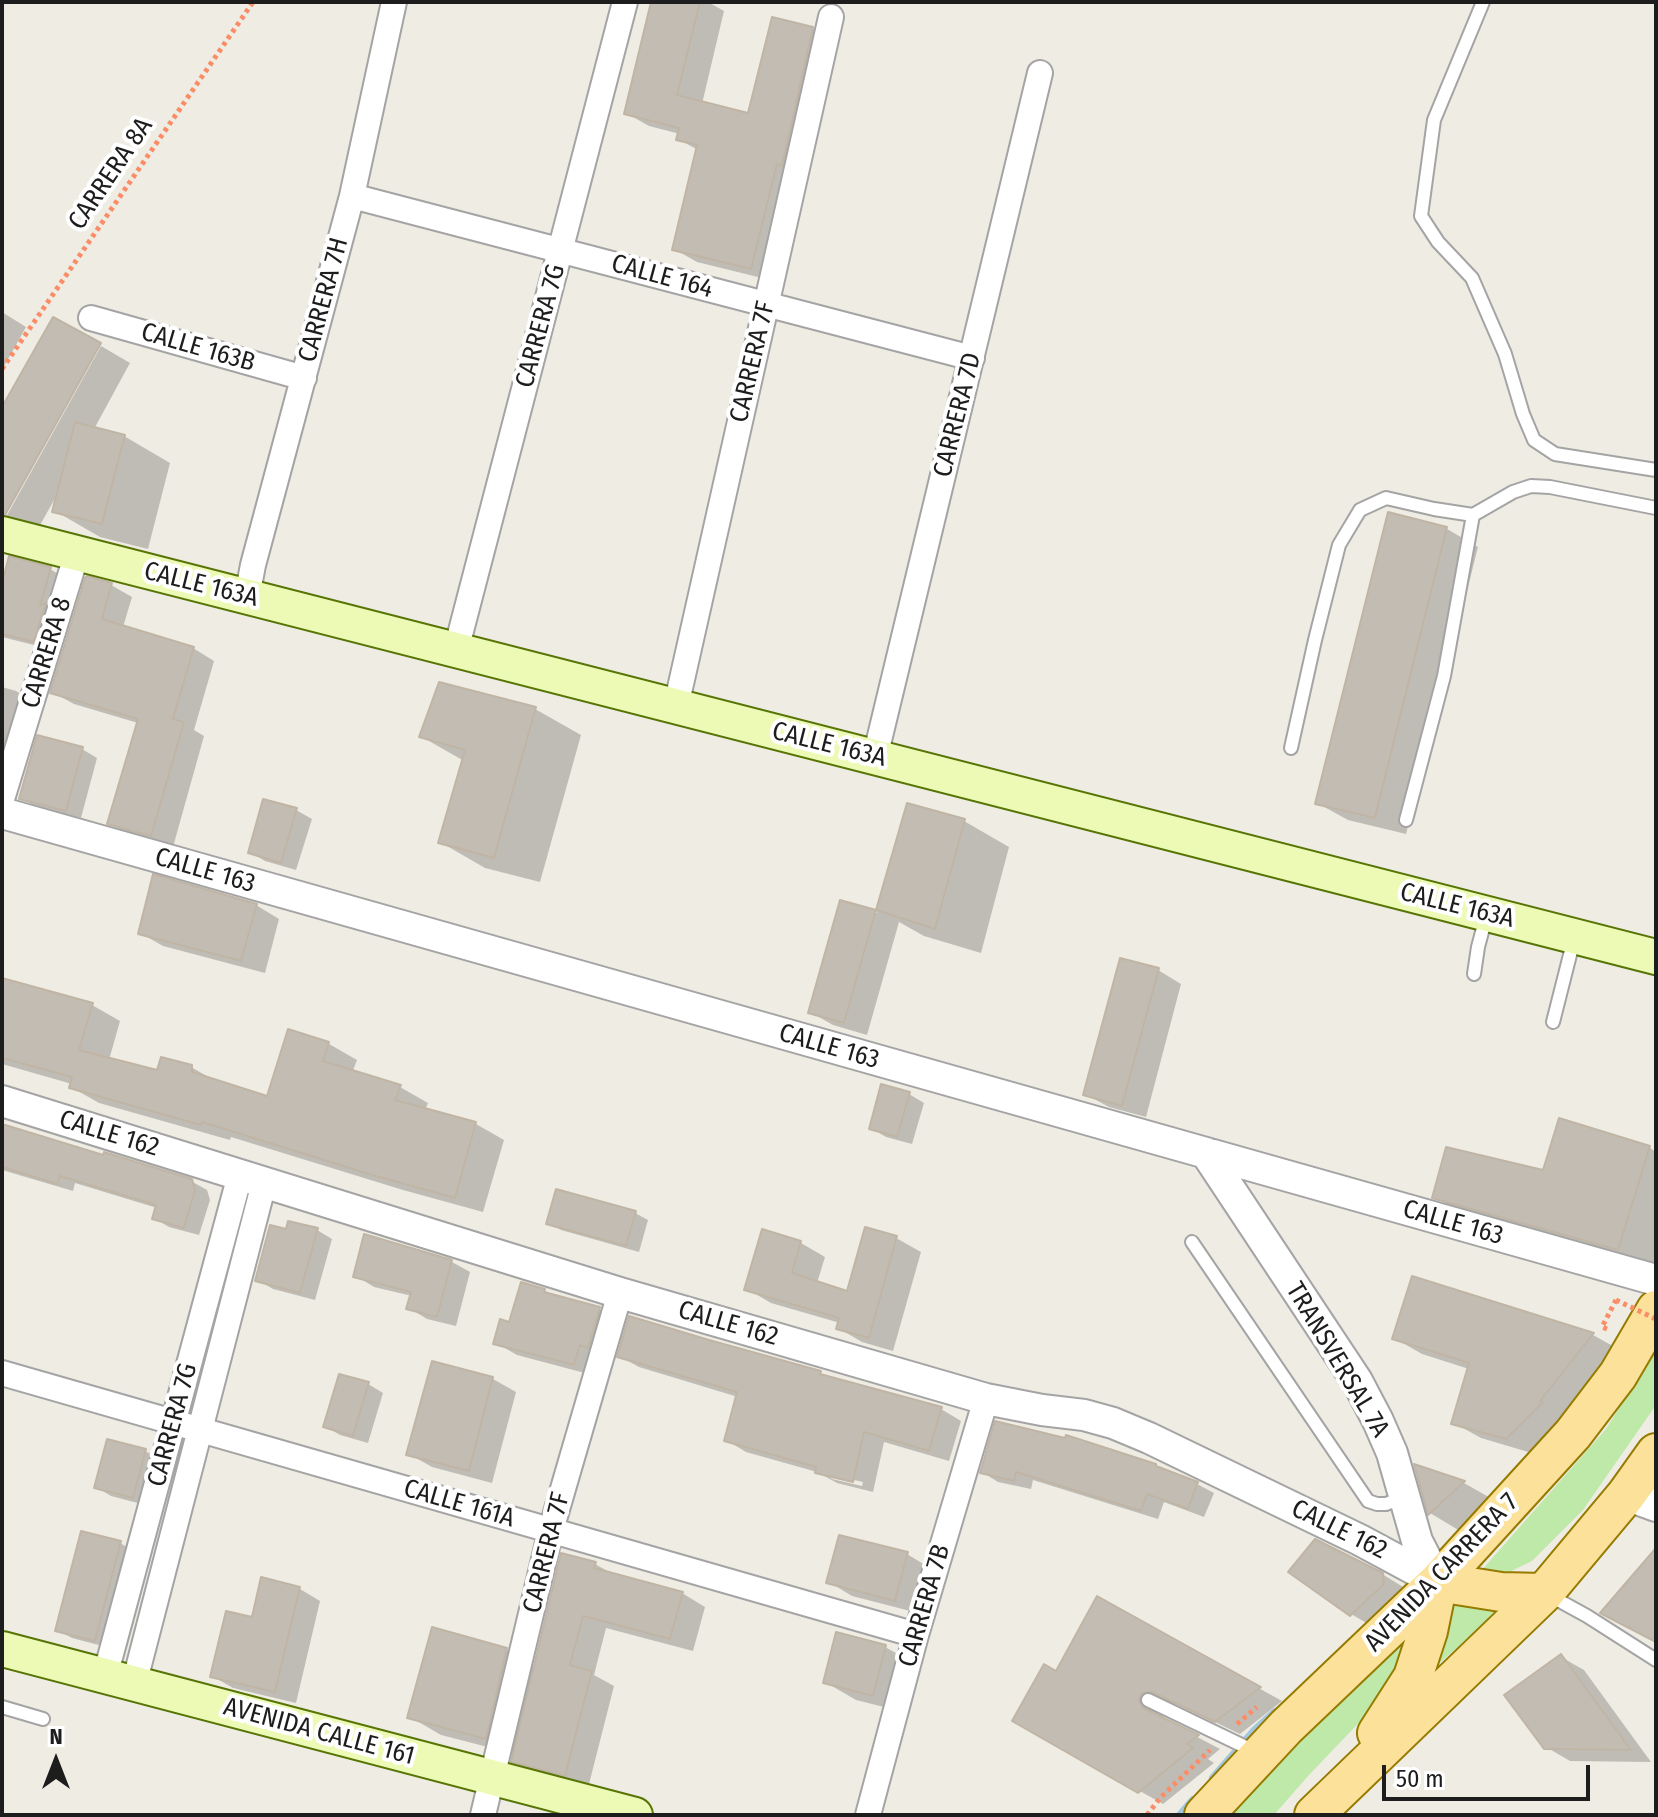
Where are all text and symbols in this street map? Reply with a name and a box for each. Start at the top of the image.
street label: CARRERA 8A [62,112,160,236]
street label: CARRERA 7H [292,234,356,366]
street label: CALLE 164 [608,248,716,306]
street label: CARRERA 7G [510,261,572,391]
street label: CARRERA 7F [724,298,782,426]
street label: CALLE 163B [137,317,259,379]
street label: CARRERA 7D [928,350,988,480]
street label: CALLE 163A [141,556,261,614]
street label: CARRERA 8 [15,594,79,712]
street label: CALLE 163A [769,716,889,774]
street label: CALLE 163 [151,842,259,900]
street label: CALLE 163A [1397,877,1517,935]
street label: CALLE 163 [775,1018,883,1076]
street label: CALLE 162 [55,1104,163,1164]
street label: CALLE 163 [1399,1194,1507,1252]
street label: TRANSVERSAL 7A [1279,1277,1395,1443]
street label: CALLE 162 [674,1295,782,1353]
street label: CARRERA 7G [142,1360,204,1490]
street label: CALLE 161A [400,1473,518,1535]
street label: AVENIDA CARRERA 7 [1359,1487,1525,1659]
street label: CARRERA 7F [517,1489,577,1617]
street label: CALLE 162 [1286,1494,1392,1566]
street label: CARRERA 7B [893,1541,957,1671]
street label: AVENIDA CALLE 161 [220,1692,418,1772]
north arrow [16,1721,96,1801]
text: N [49,1723,63,1750]
scale bar [1386,1749,1594,1799]
text: 50 m [1396,1765,1444,1793]

